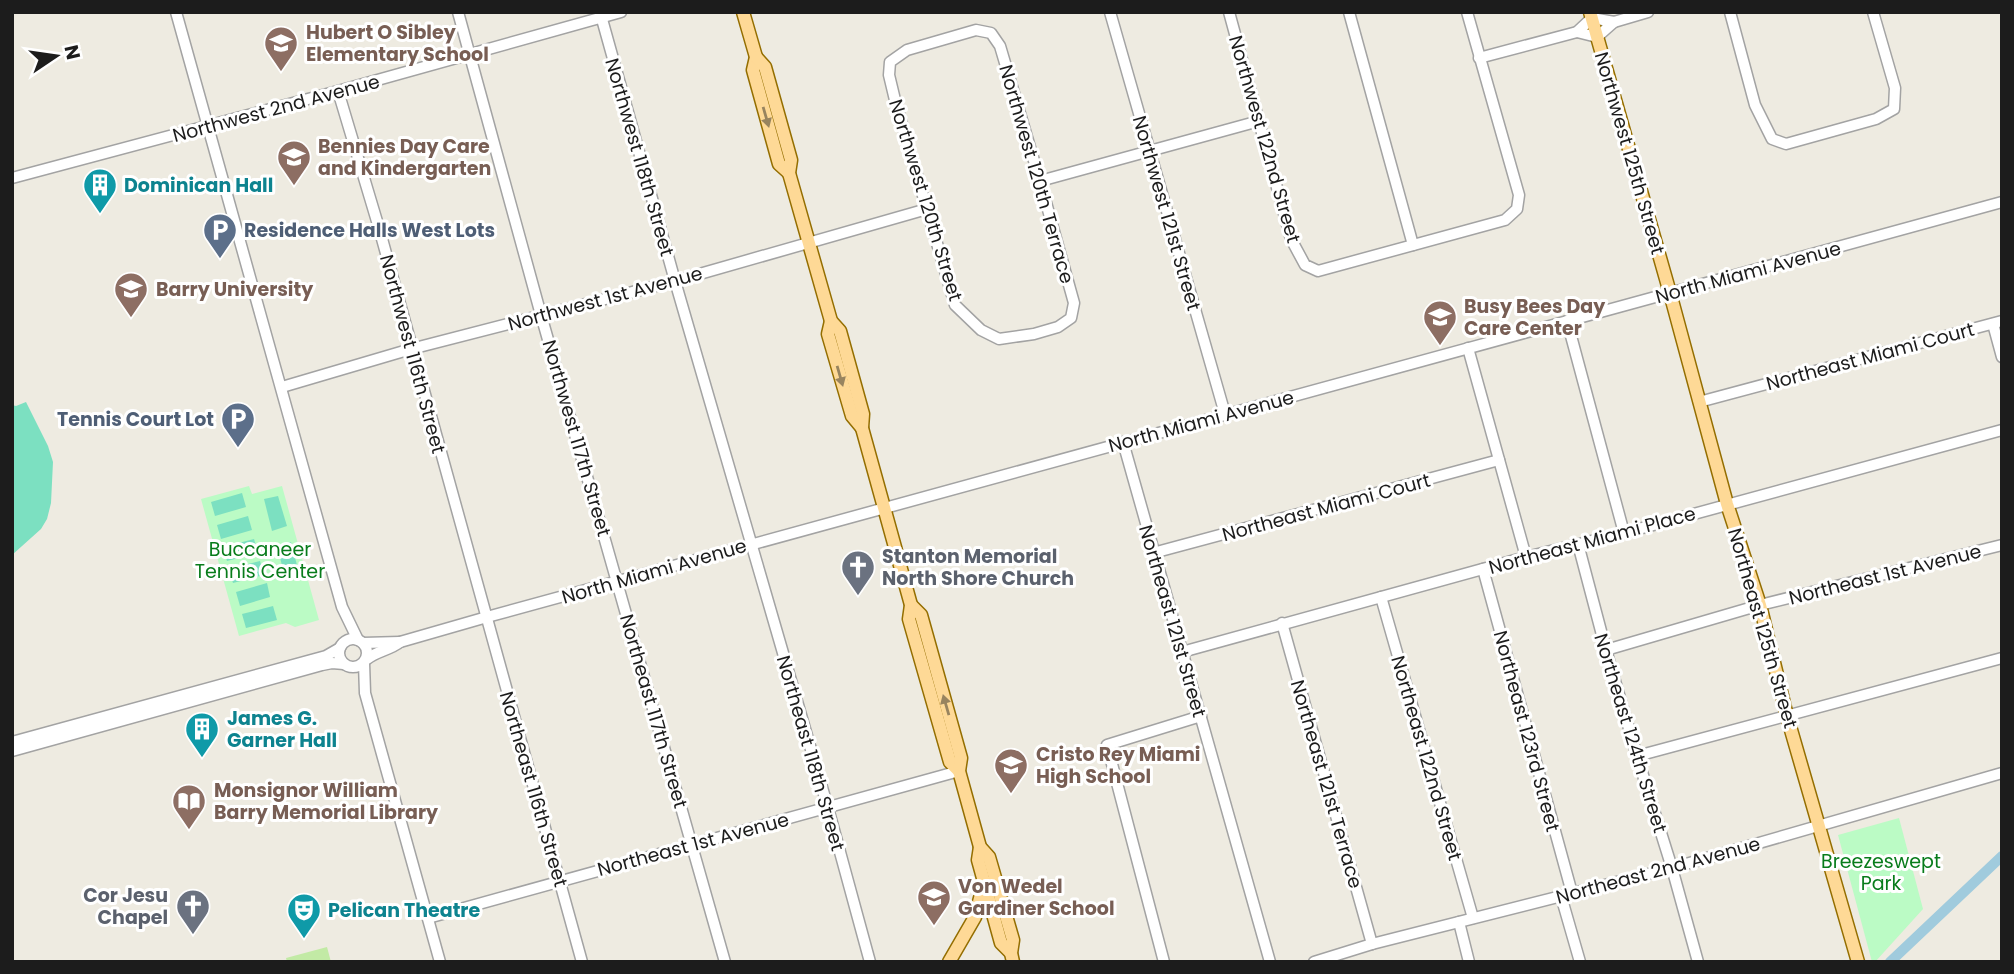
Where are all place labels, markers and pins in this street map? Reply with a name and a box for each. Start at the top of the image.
place label: Hubert O Sibley Elementary School [306,19,489,68]
school or university icon: Hubert O Sibley Elementary School [262,24,300,73]
place label: Bennies Day Care and Kindergarten [318,133,491,182]
school or university icon: Bennies Day Care and Kindergarten [275,138,313,187]
building icon: Dominican Hall [81,166,119,215]
place label: Dominican Hall [124,172,273,199]
parking icon: Residence Halls West Lots [201,211,239,260]
place label: Residence Halls West Lots [244,217,495,244]
school or university icon: Barry University [112,270,150,319]
place label: Barry University [156,276,314,303]
place label: Busy Bees Day Care Center [1464,293,1606,342]
school or university icon: Busy Bees Day Care Center [1421,298,1459,347]
parking icon: Tennis Court Lot [219,400,257,449]
place label: Tennis Court Lot [57,406,214,433]
place label: Stanton Memorial North Shore Church [882,543,1074,592]
church icon: Stanton Memorial North Shore Church [839,548,877,597]
place label: James G. Garner Hall [227,705,337,754]
building icon: James G. Garner Hall [183,710,221,759]
place label: Cristo Rey Miami High School [1036,741,1200,790]
school or university icon: Cristo Rey Miami High School [992,746,1030,795]
place label: Monsignor William Barry Memorial Library [214,777,439,826]
library icon: Monsignor William Barry Memorial Library [170,782,208,831]
place label: Von Wedel Gardiner School [958,873,1115,922]
school or university icon: Von Wedel Gardiner School [915,878,953,927]
place label: Cor Jesu Chapel [83,882,168,931]
church icon: Cor Jesu Chapel [174,887,212,936]
theatre icon: Pelican Theatre [285,891,323,940]
place label: Pelican Theatre [328,897,480,924]

